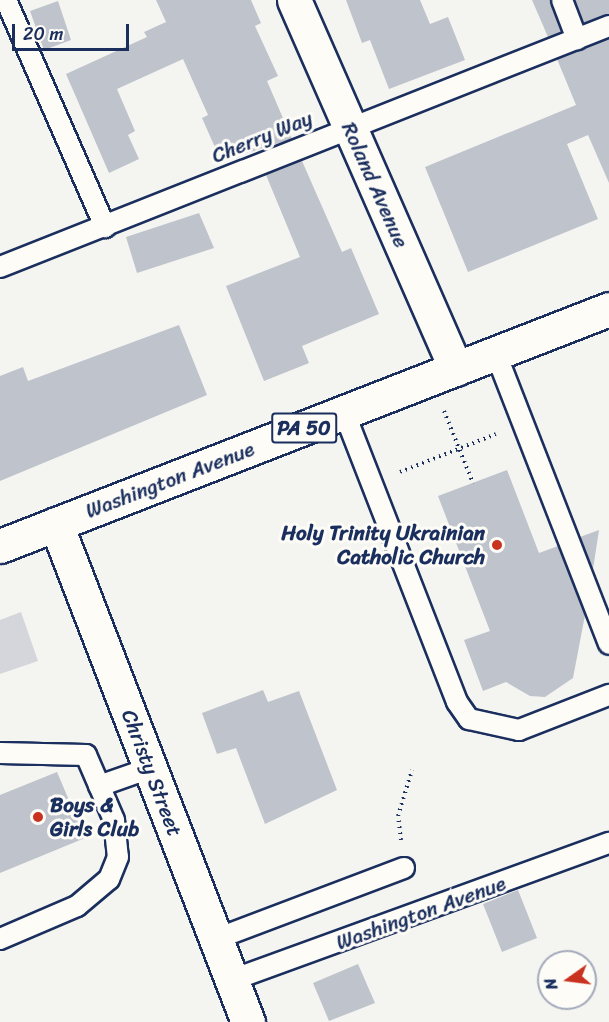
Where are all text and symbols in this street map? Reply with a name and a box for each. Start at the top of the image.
scale bar [15,12,132,50]
text: 20 m [23,18,63,50]
street label: Cherry Way [208,105,316,169]
street label: Roland Avenue [336,118,414,252]
road number: PA 50 [271,411,337,445]
street label: Washington Avenue [82,436,258,524]
place label: Holy Trinity Ukrainian Catholic Church [282,520,485,570]
marker: Holy Trinity Ukrainian Catholic Church [490,538,504,552]
street label: Christy Street [116,706,188,840]
place label: Boys & Girls Club [50,792,139,842]
marker: Boys & Girls Club [31,810,45,824]
street label: Washington Avenue [333,871,509,955]
north arrow [537,950,597,1010]
text: N [536,975,566,993]

